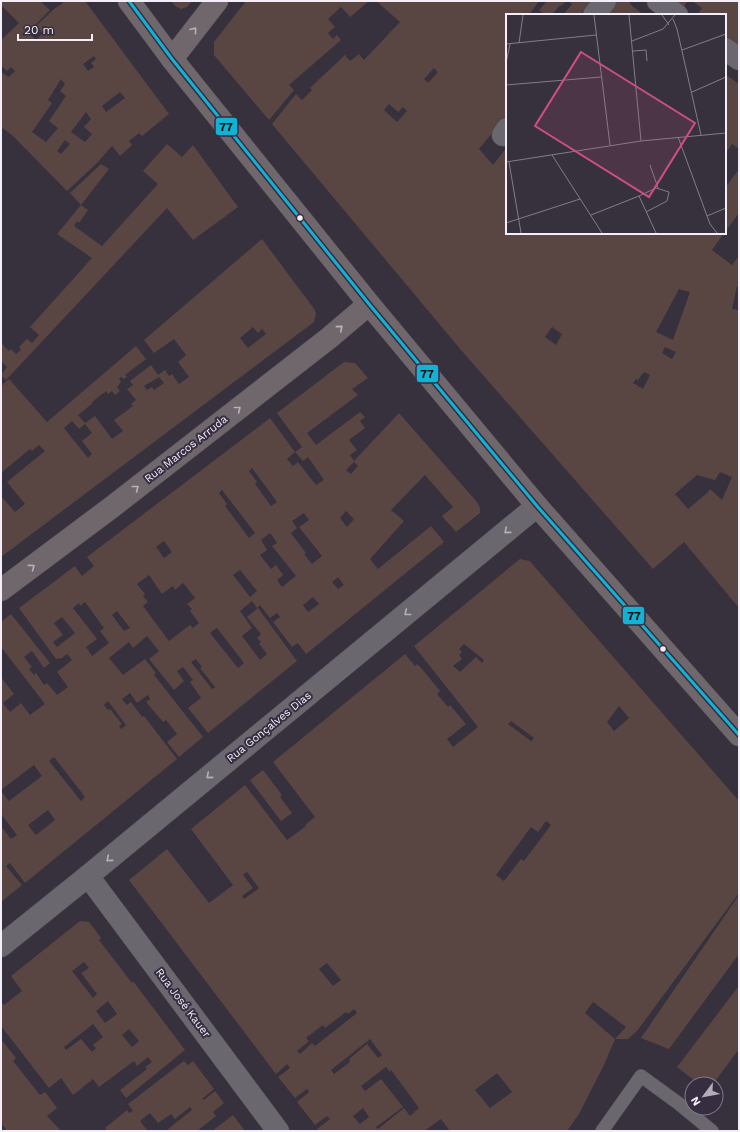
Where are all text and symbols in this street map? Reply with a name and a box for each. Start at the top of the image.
inset map [506,14,726,234]
scale bar [18,16,92,42]
text: 20 m [24,23,54,37]
one-way arrow [190,27,197,34]
line badge: 77 [215,117,238,136]
text: 77 [219,121,233,134]
unlabelled marker [295,213,305,223]
one-way arrow [336,326,343,333]
line badge: 77 [416,364,439,383]
text: 77 [420,368,434,381]
one-way arrow [234,406,241,413]
street label: Rua Marcos Arruda [142,413,230,485]
one-way arrow [131,486,138,493]
one-way arrow [504,526,512,533]
one-way arrow [28,565,35,572]
line badge: 77 [622,606,645,625]
one-way arrow [404,609,411,616]
text: 77 [627,610,641,623]
unlabelled marker [658,644,668,654]
street label: Rua Gonçalves Dias [224,689,314,765]
one-way arrow [207,772,214,779]
one-way arrow [106,854,113,861]
street label: Rua José Kauer [153,966,213,1040]
north arrow [684,1076,724,1116]
text: N [688,1094,704,1108]

